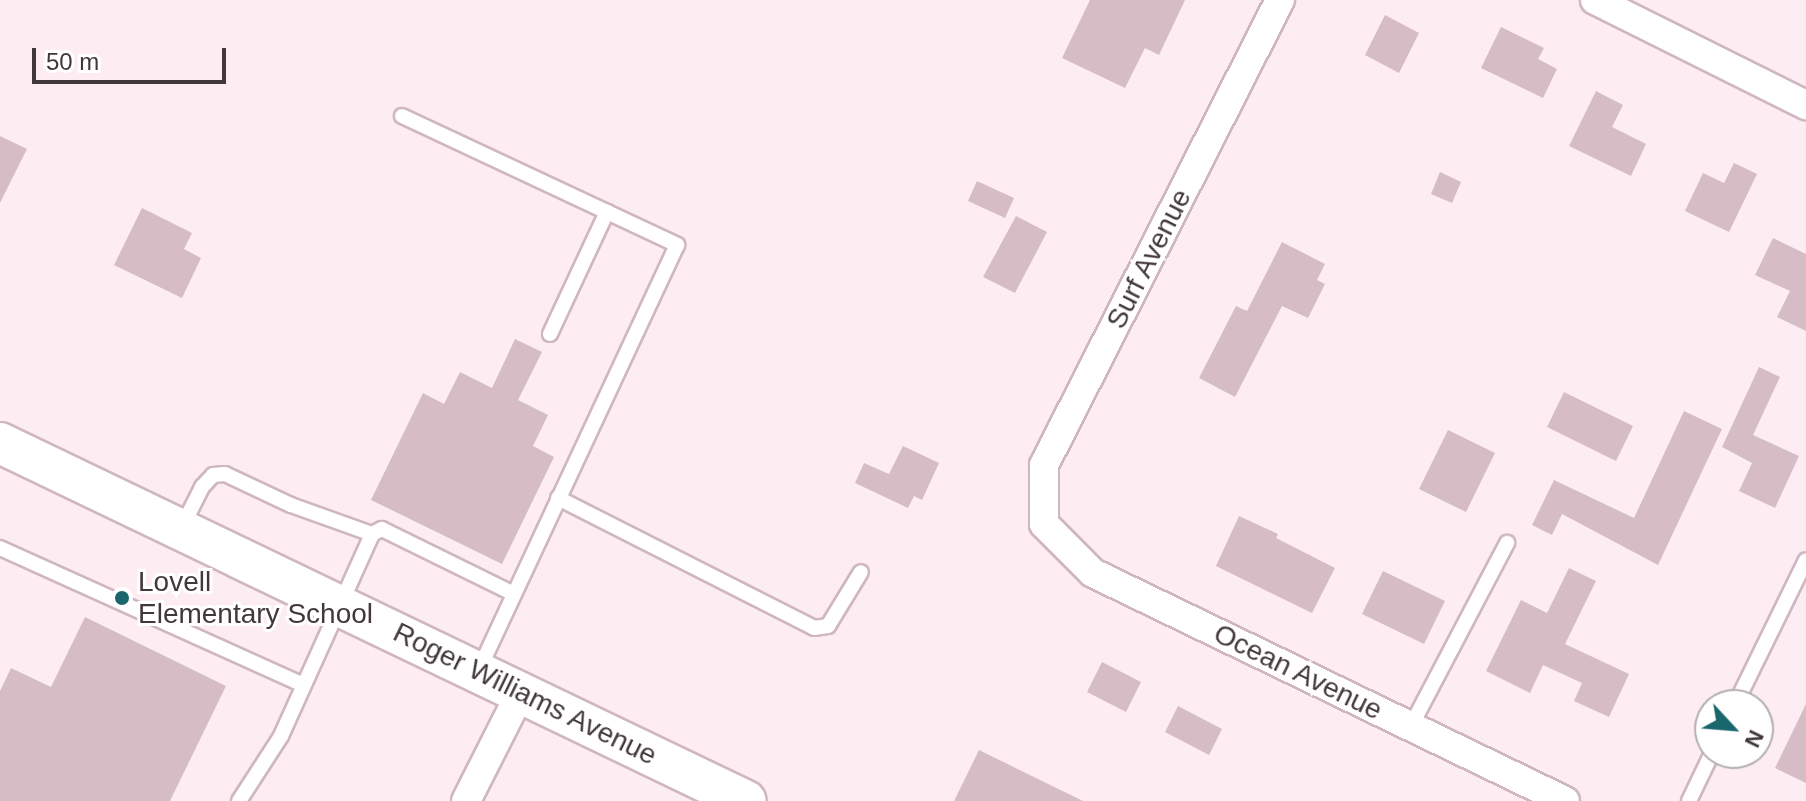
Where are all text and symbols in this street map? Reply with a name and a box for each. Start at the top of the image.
scale bar [36,32,230,82]
text: 50 m [46,48,99,75]
street label: Surf Avenue [1099,183,1199,335]
place label: Lovell Elementary School [138,565,373,631]
marker: Lovell Elementary School [113,589,131,607]
street label: Roger Williams Avenue [387,615,663,773]
street label: Ocean Avenue [1208,616,1388,728]
north arrow [1694,689,1774,769]
text: N [1740,726,1769,751]

